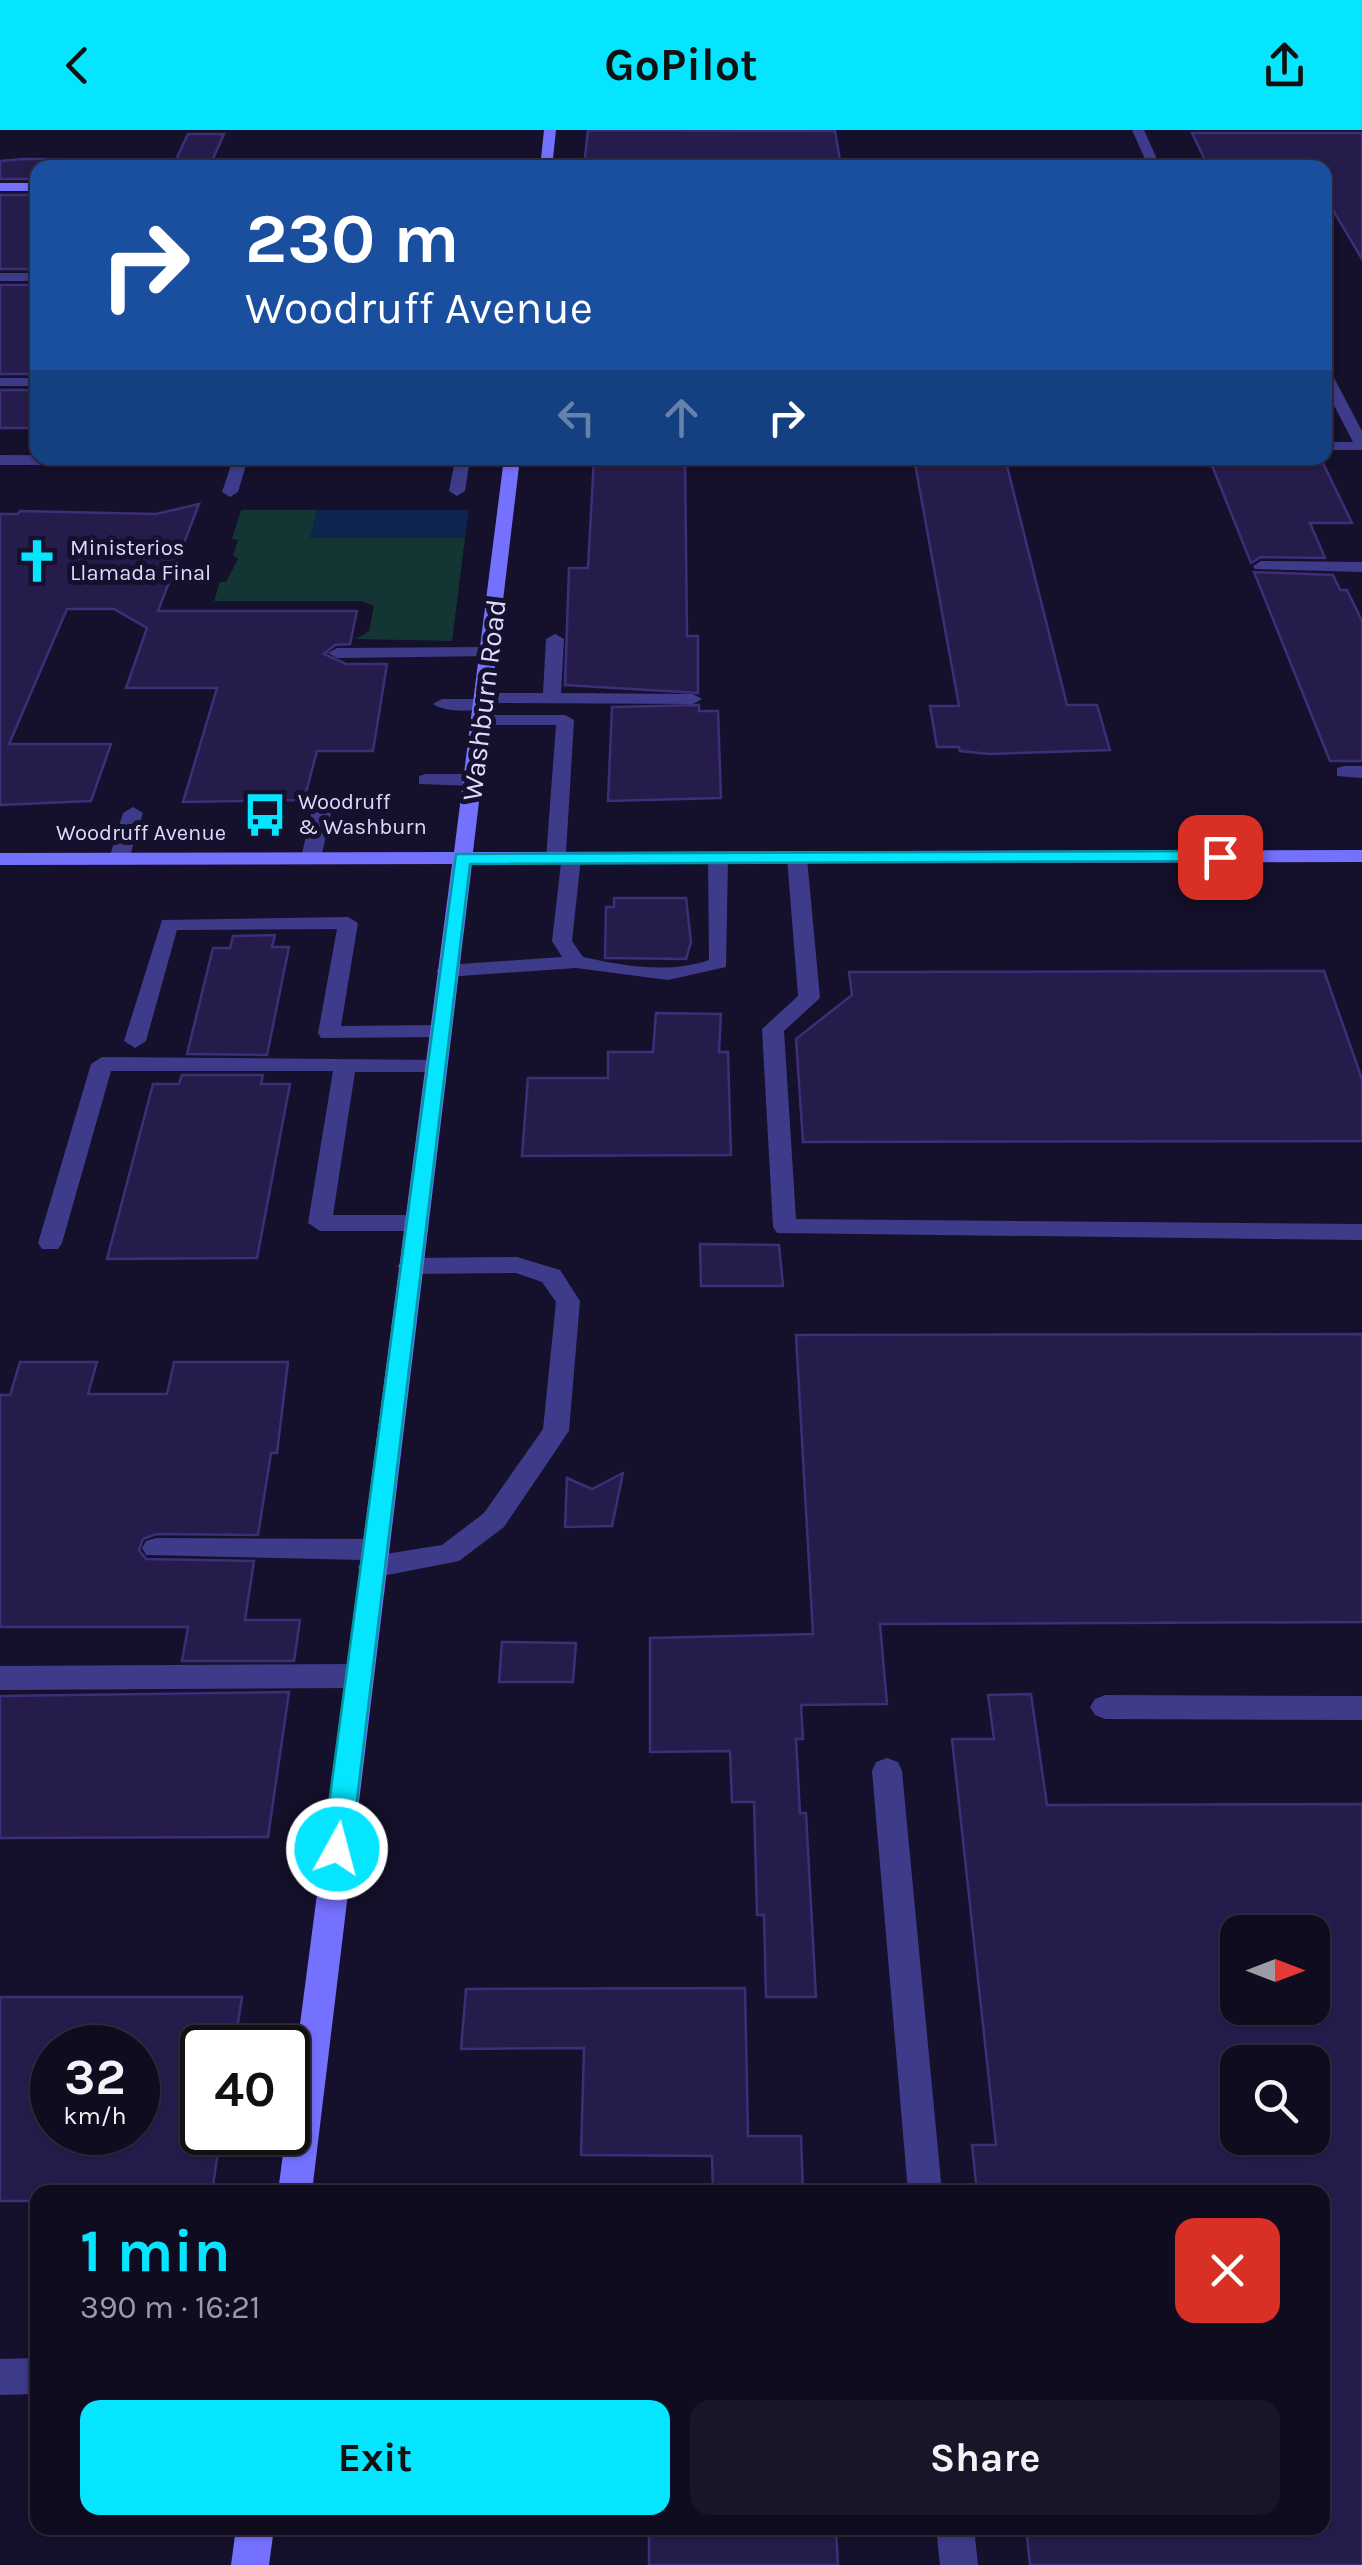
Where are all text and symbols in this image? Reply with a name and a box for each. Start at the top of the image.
icon: back [50,38,105,93]
icon: share [1257,38,1312,93]
text: GoPilot [604,39,758,91]
text: 230 m [245,198,459,280]
icon: right [80,200,210,330]
text: Woodruff Avenue [245,282,593,334]
icon: left [549,390,604,445]
icon: ahead [654,390,709,445]
icon: right [759,390,814,445]
place label: Ministerios Llamada Final [70,535,211,586]
church icon: Ministerios Llamada Final [13,537,61,585]
street label: Washburn Road [455,597,513,803]
place label: Woodruff & Washburn [298,789,427,840]
bus stop icon: Woodruff & Washburn [241,791,289,839]
pin [1178,815,1263,900]
street label: Woodruff Avenue [56,820,226,846]
icon: arrive [1193,830,1248,885]
position arrow [285,1797,389,1901]
north arrow [1220,1915,1330,2025]
map controls [1220,1915,1330,2155]
speed limit sign: 40 [180,2025,310,2155]
button: search [1220,2045,1330,2155]
text: 32 [64,2048,126,2107]
text: km/h [63,2101,127,2130]
text: 1 min [80,2216,231,2286]
button: close [1175,2218,1280,2323]
text: 390 m · 16:21 [80,2289,260,2326]
button: Exit [80,2400,670,2515]
button: Share [690,2400,1280,2515]

